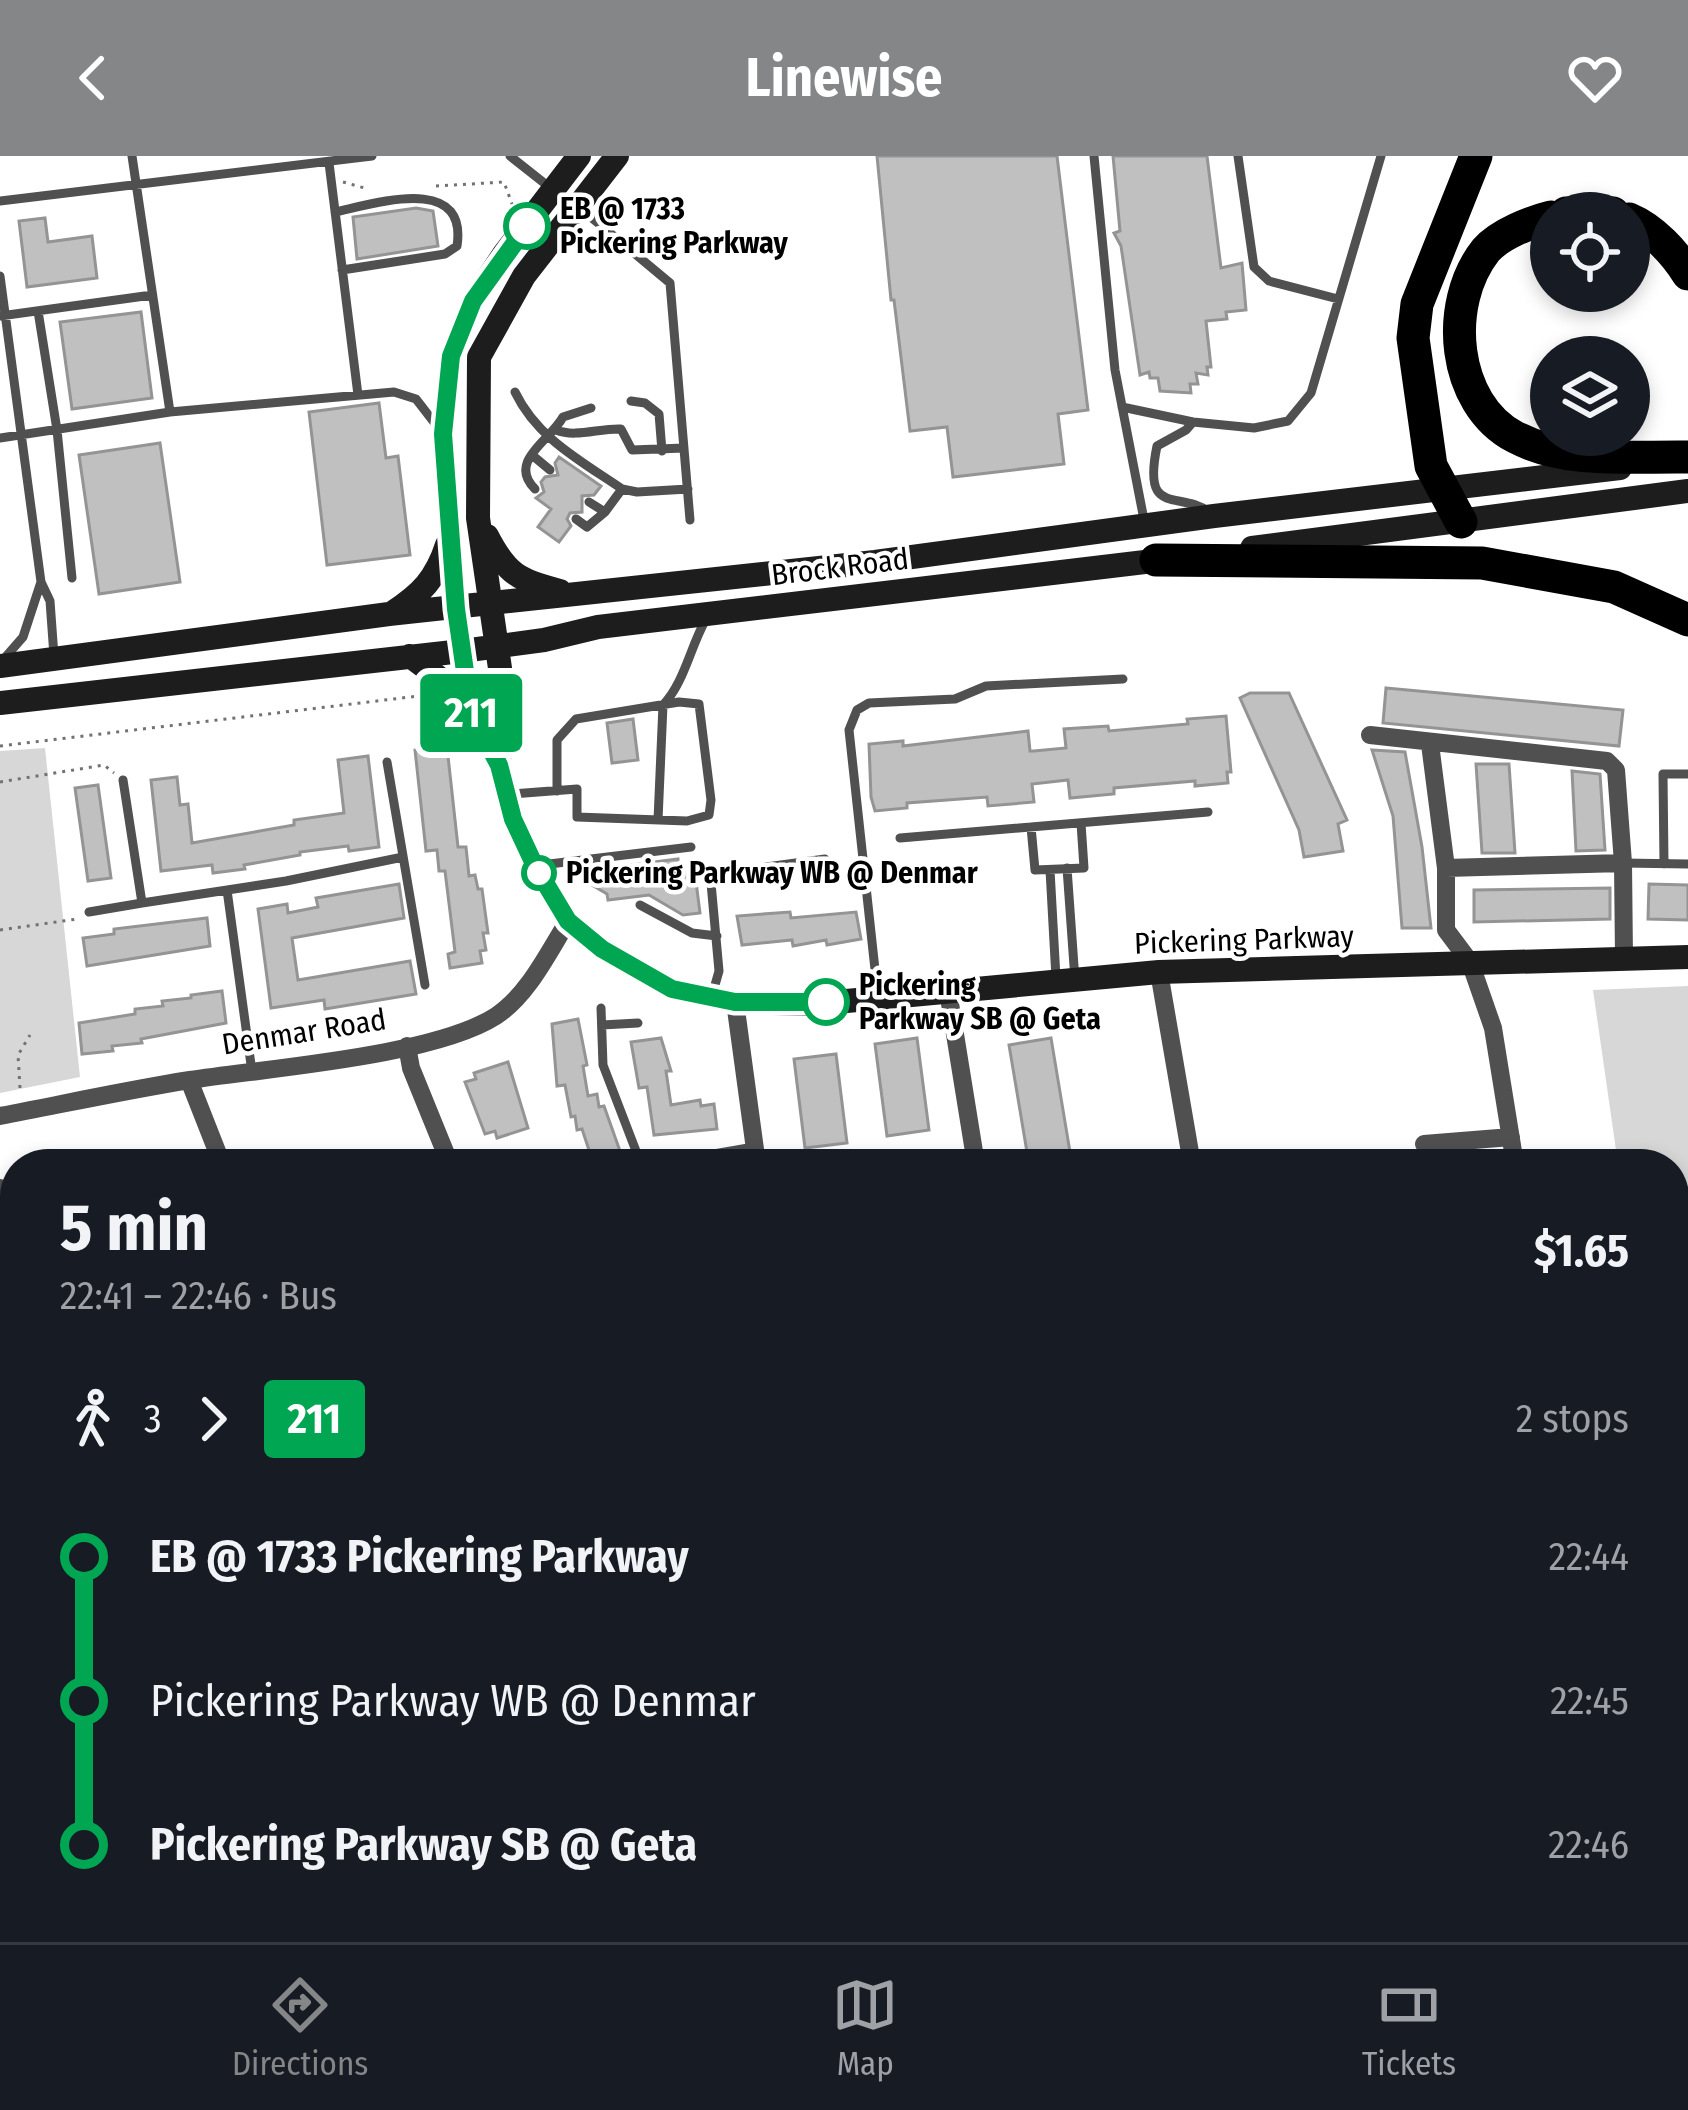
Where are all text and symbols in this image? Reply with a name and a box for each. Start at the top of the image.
icon: back [60,45,126,111]
icon: heart [1562,45,1628,111]
text: Linewise [746,46,942,110]
place label: EB @ 1733 Pickering Parkway [560,191,789,261]
map controls [1530,192,1650,456]
button: locate [1530,192,1650,312]
marker: EB @ 1733 Pickering Parkway [505,204,549,248]
button: layers [1530,336,1650,456]
street label: Brock Road [769,541,911,593]
line badge: 211 [402,674,540,752]
text: 211 [444,688,498,738]
place label: Pickering Parkway WB @ Denmar [566,855,979,891]
marker: Pickering Parkway WB @ Denmar [523,857,555,889]
street label: Pickering Parkway [1134,918,1355,962]
place label: Pickering Parkway SB @ Geta [859,967,1101,1037]
marker: Pickering Parkway SB @ Geta [804,980,848,1024]
street label: Denmar Road [219,1001,389,1063]
text: 5 min [60,1188,208,1267]
text: $1.65 [1534,1224,1629,1278]
text: 22:41 – 22:46 · Bus [60,1273,337,1319]
icon: walk [60,1386,126,1452]
icon: forward [180,1386,246,1452]
text: 211 [288,1394,341,1444]
text: 3 [144,1396,162,1442]
text: 2 stops [1516,1396,1629,1442]
text: EB @ 1733 Pickering Parkway [150,1530,689,1584]
text: 22:44 [1549,1534,1629,1580]
text: Pickering Parkway WB @ Denmar [150,1674,756,1728]
text: 22:45 [1550,1678,1629,1724]
text: Pickering Parkway SB @ Geta [150,1818,697,1872]
text: 22:46 [1548,1822,1629,1868]
tab: Directions [232,1972,368,2084]
tab: Map [832,1972,898,2084]
tab: Tickets [1362,1972,1456,2084]

